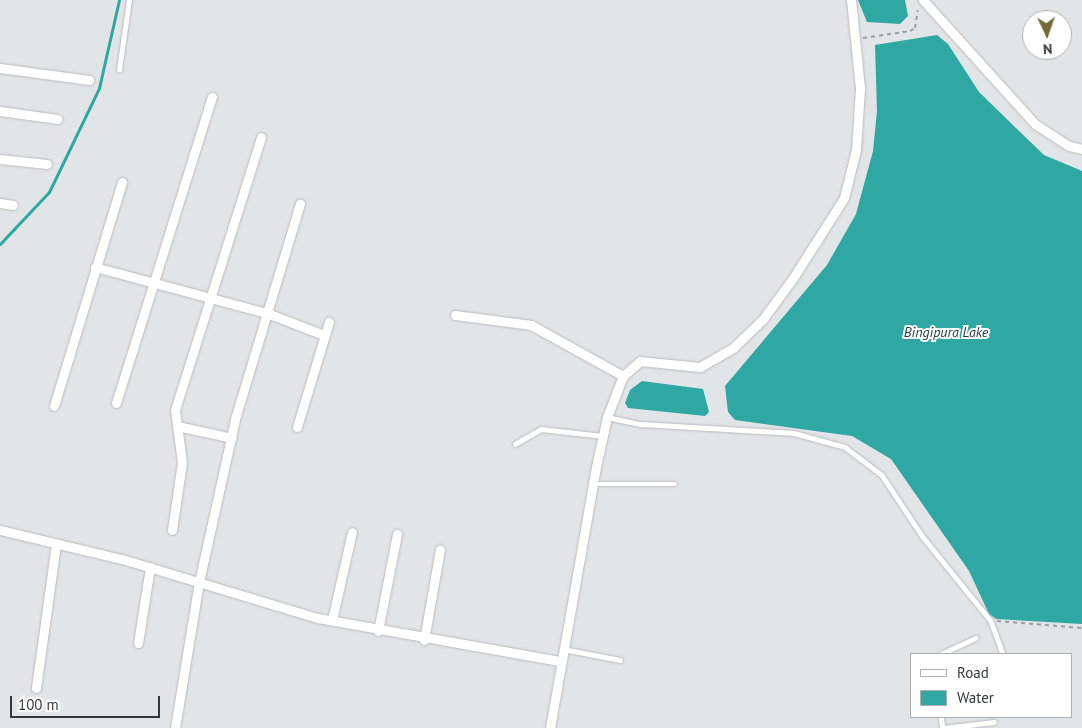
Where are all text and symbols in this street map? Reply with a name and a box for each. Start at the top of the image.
north arrow [1022,10,1072,60]
text: N [1043,40,1053,58]
water label: Bingipura Lake [904,324,988,340]
legend [910,653,1072,718]
text: Road [957,663,989,682]
scale bar [12,686,162,718]
text: Water [957,688,994,707]
text: 100 m [18,695,59,714]

